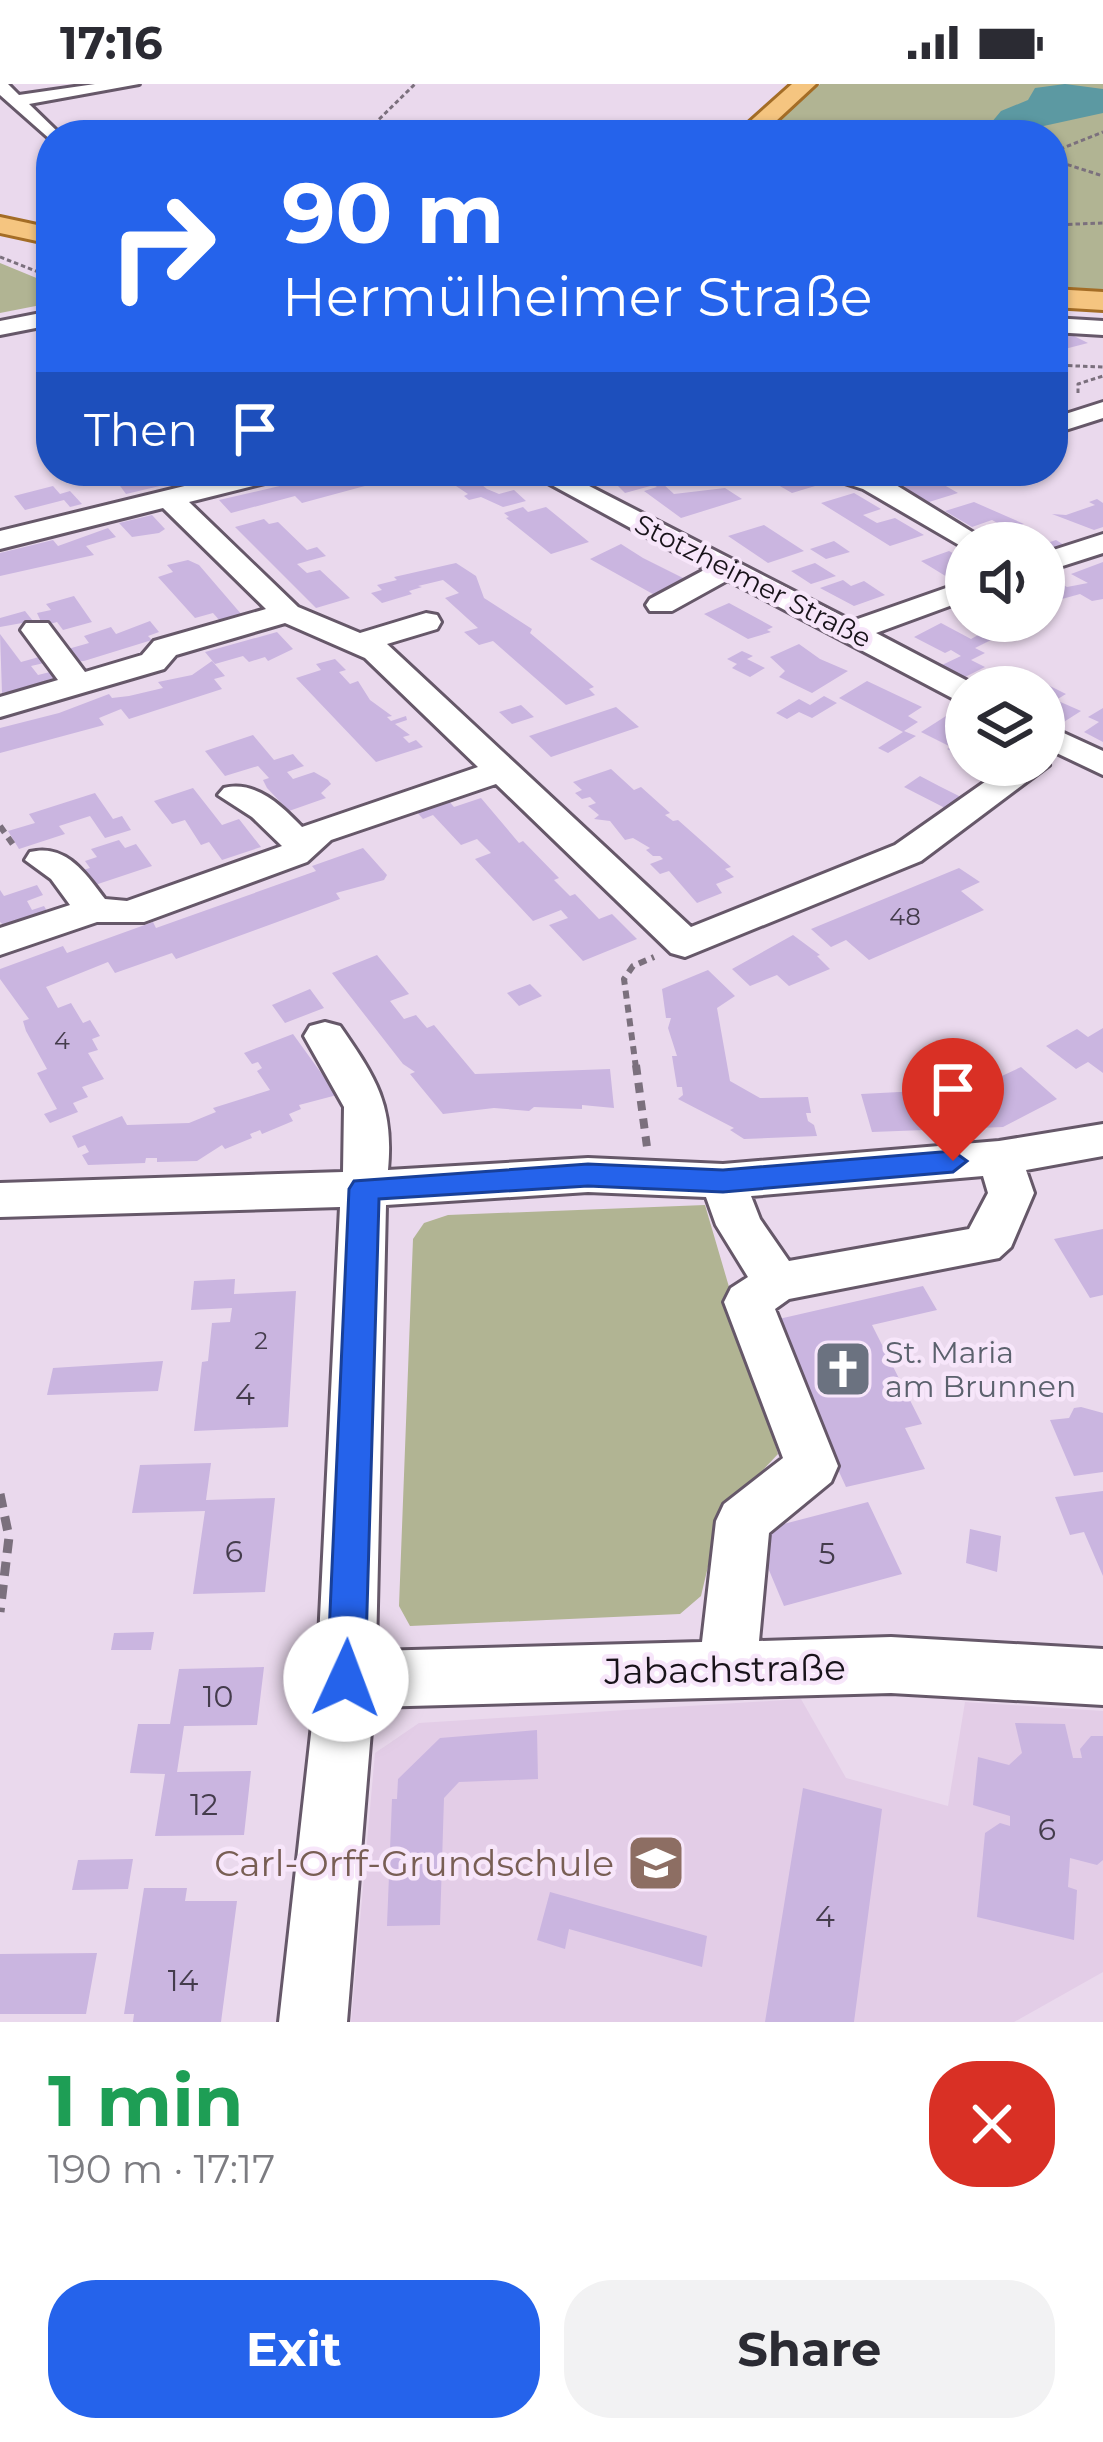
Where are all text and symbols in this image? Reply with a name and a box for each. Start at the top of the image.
text: 17:16 [60,15,163,70]
text: 90 m [282,162,504,264]
icon: right [84,168,240,324]
text: Hermülheimer Straße [282,264,872,330]
icon: arrive [222,396,288,462]
text: Then [84,402,198,457]
street label: Stotzheimer Straße [629,507,877,655]
map controls [945,522,1065,786]
button: sound [945,522,1065,642]
button: layers [945,666,1065,786]
house number: 48 [889,902,921,931]
house number: 4 [54,1026,70,1055]
pin [902,1038,1004,1161]
icon: arrive [920,1056,986,1122]
house number: 2 [254,1326,268,1355]
place label: St. Maria am Brunnen [885,1334,1076,1405]
church icon: St. Maria am Brunnen [812,1338,874,1400]
house number: 4 [235,1376,255,1413]
house number: 6 [225,1533,243,1570]
house number: 5 [819,1535,835,1572]
position arrow [283,1616,409,1742]
street label: Jabachstraße [603,1645,846,1693]
house number: 10 [203,1678,233,1715]
house number: 12 [190,1786,218,1823]
house number: 6 [1038,1811,1056,1848]
school or university icon: Carl-Orff-Grundschule [625,1832,687,1894]
place label: Carl-Orff-Grundschule [214,1841,614,1885]
house number: 4 [815,1898,835,1935]
house number: 14 [168,1962,198,1999]
text: 1 min [48,2056,244,2144]
button: close [929,2061,1055,2187]
text: 190 m · 17:17 [48,2145,275,2193]
button: Exit [48,2280,540,2418]
button: Share [564,2280,1055,2418]

